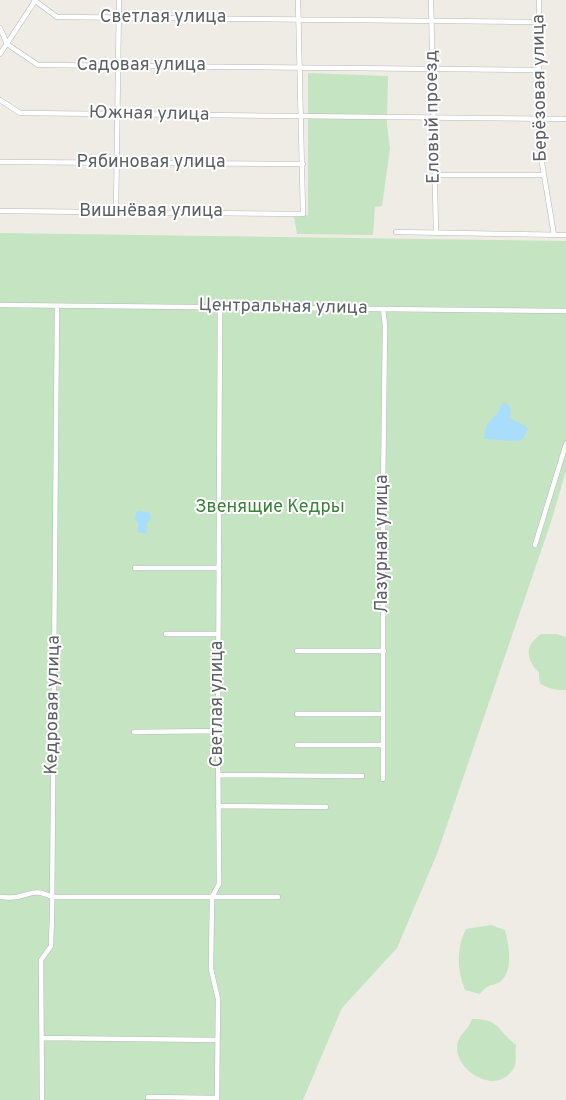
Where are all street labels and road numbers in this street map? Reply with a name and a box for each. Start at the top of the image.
street label: Светлая улица [100,7,226,29]
street label: Берёзовая улица [529,14,553,162]
street label: Еловый проезд [422,50,446,184]
street label: Садовая улица [76,55,206,77]
street label: Южная улица [89,103,209,127]
street label: Рябиновая улица [77,152,225,174]
street label: Вишнёвая улица [79,201,223,223]
street label: Центральная улица [198,296,368,320]
street label: Лазурная улица [372,475,394,613]
street label: Кедровая улица [42,635,66,775]
street label: Светлая улица [207,641,229,767]

